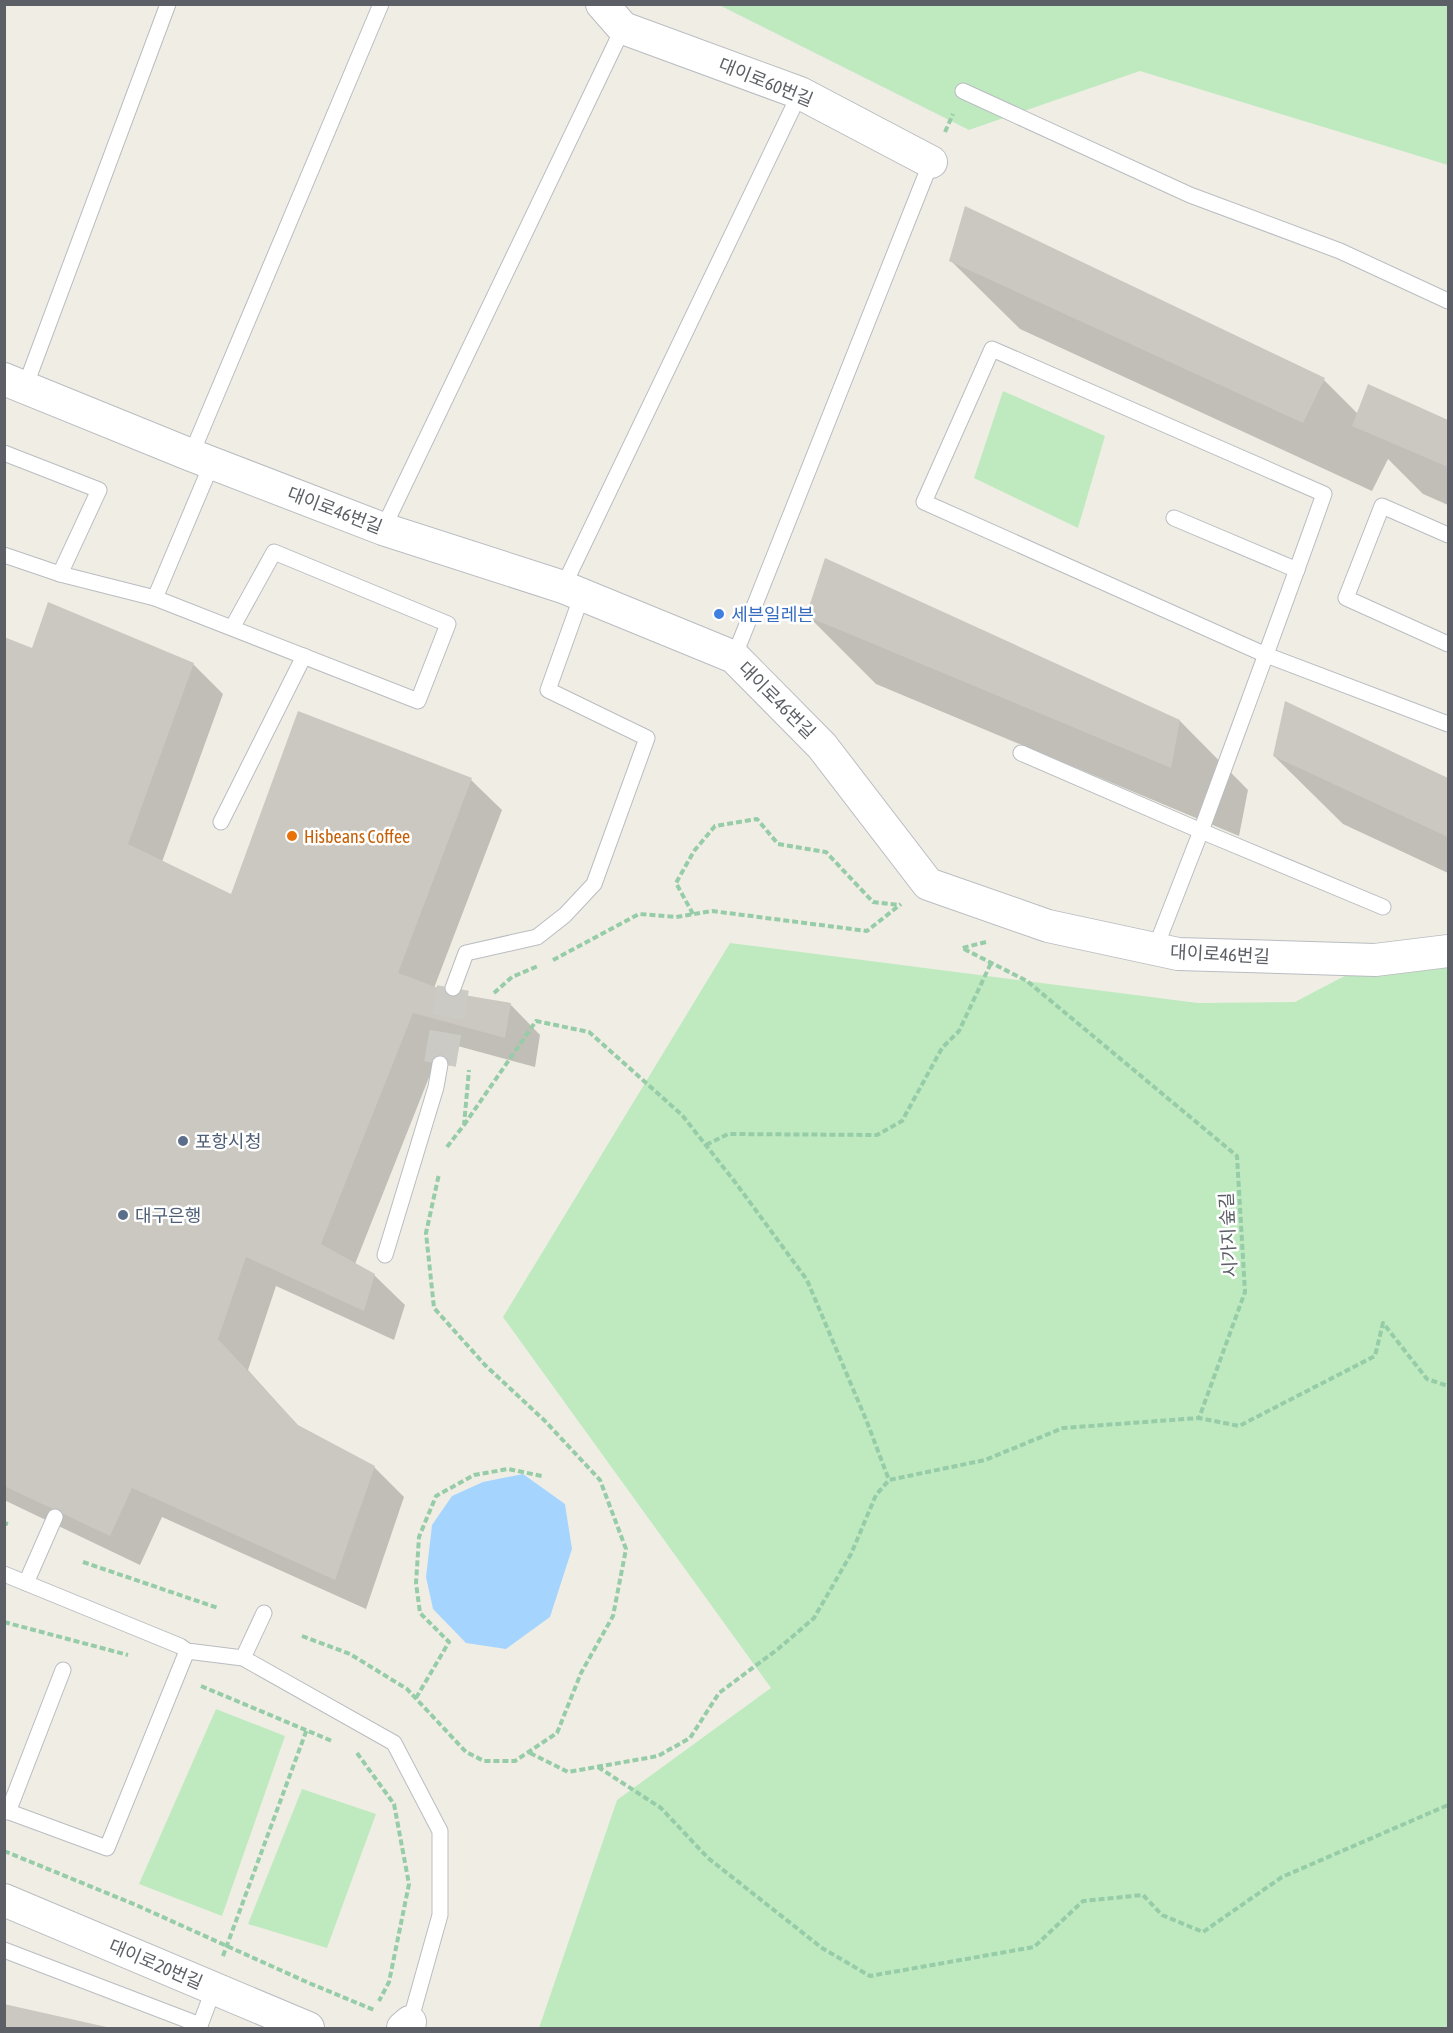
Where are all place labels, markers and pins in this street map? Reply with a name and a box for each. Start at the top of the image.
place label: 세븐일레븐 [731,604,814,625]
marker: 세븐일레븐 [712,607,726,621]
place label: Hisbeans Coffee [304,826,410,847]
marker: Hisbeans Coffee [285,829,299,843]
place label: 포항시청 [195,1131,261,1152]
marker: 포항시청 [176,1134,190,1148]
place label: 대구은행 [135,1205,201,1226]
marker: 대구은행 [116,1208,130,1222]

